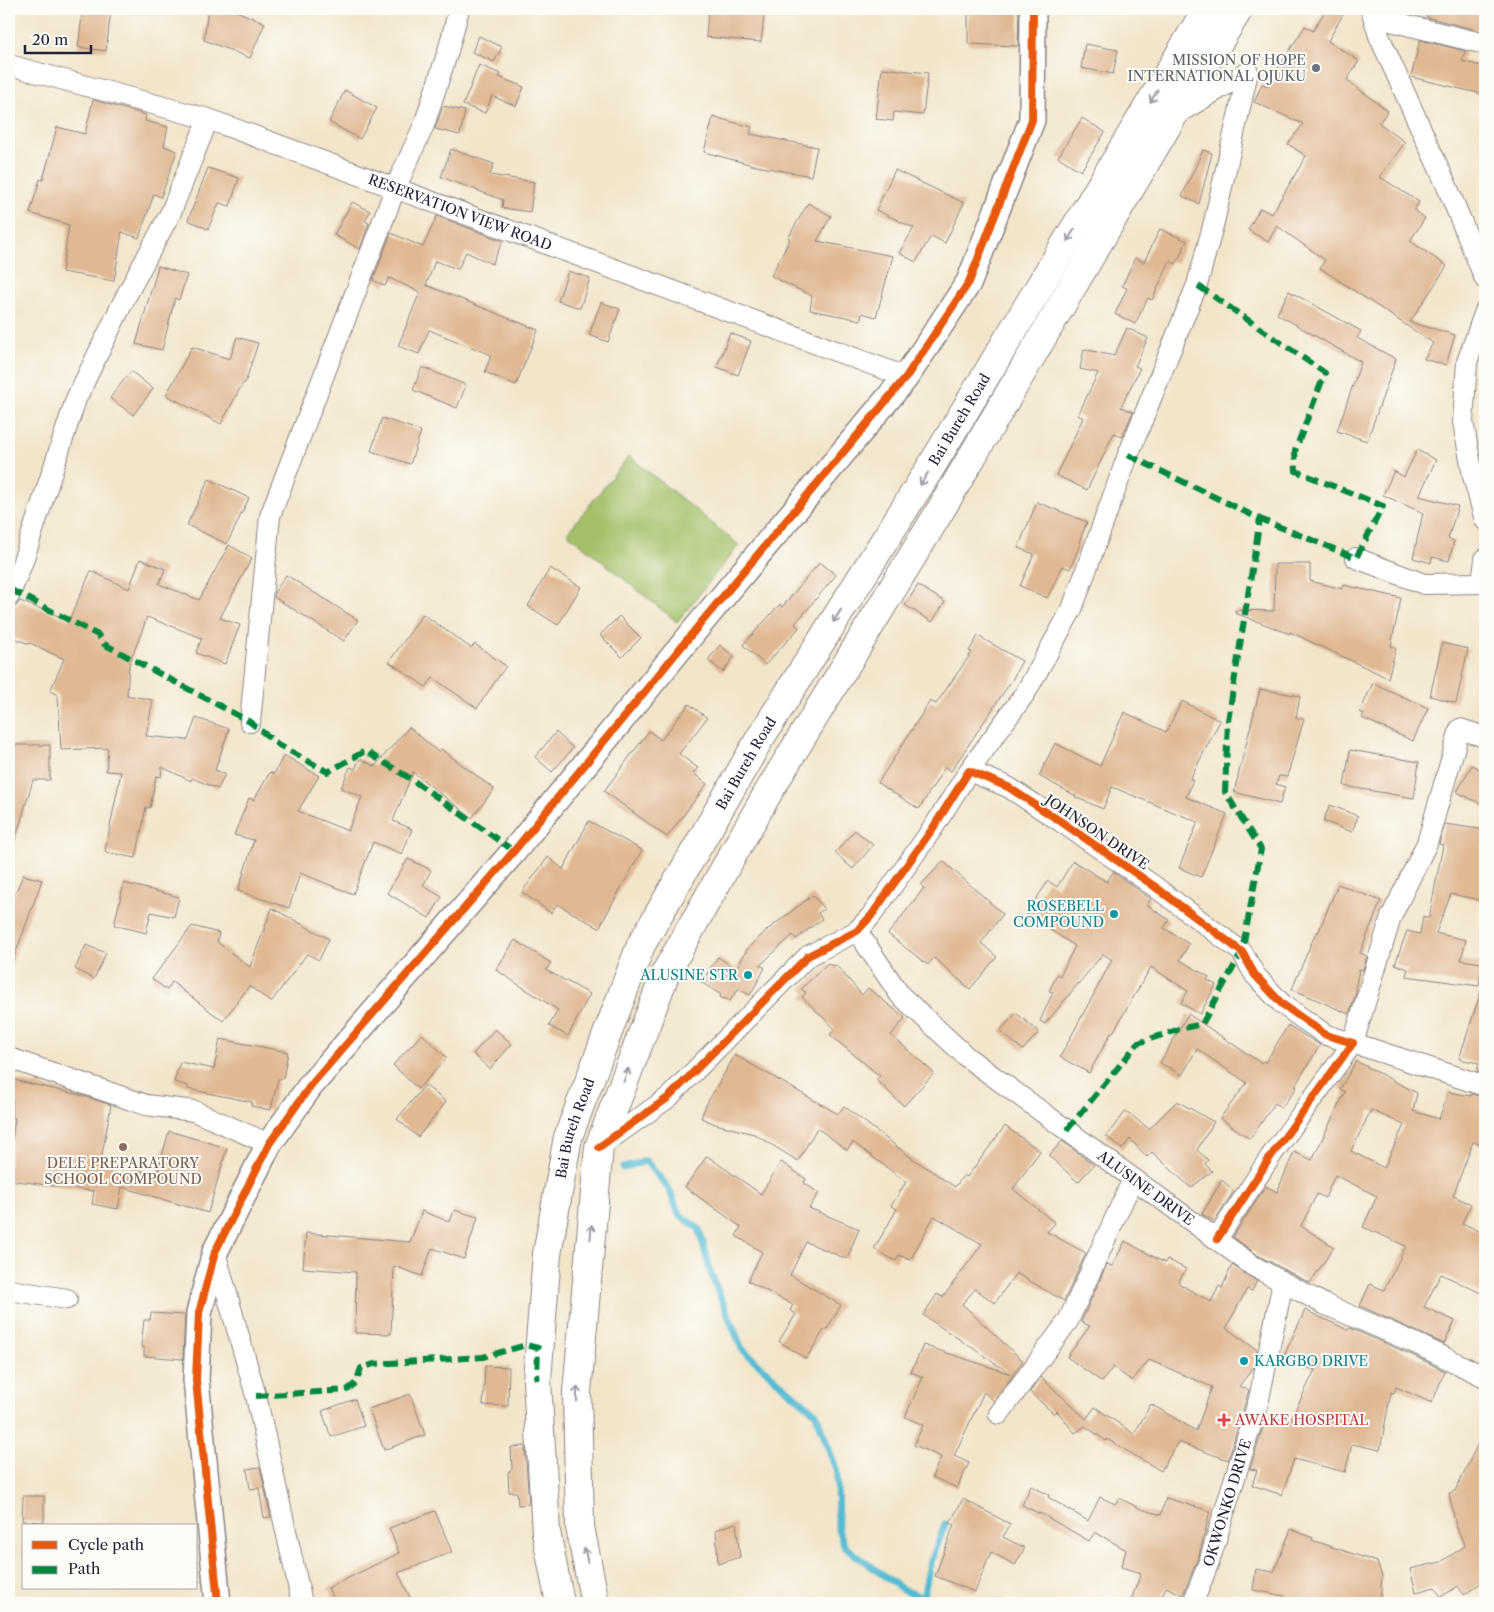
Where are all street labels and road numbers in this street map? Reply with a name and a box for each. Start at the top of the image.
street label: RESERVATION VIEW ROAD [366,170,554,254]
street label: Bai Bureh Road [925,370,994,469]
street label: Bai Bureh Road [712,713,780,813]
street label: JOHNSON DRIVE [1040,789,1152,873]
street label: Bai Bureh Road [552,1075,599,1180]
street label: ALUSINE DRIVE [1093,1146,1198,1229]
street label: OKWONKO DRIVE [1199,1437,1255,1569]

